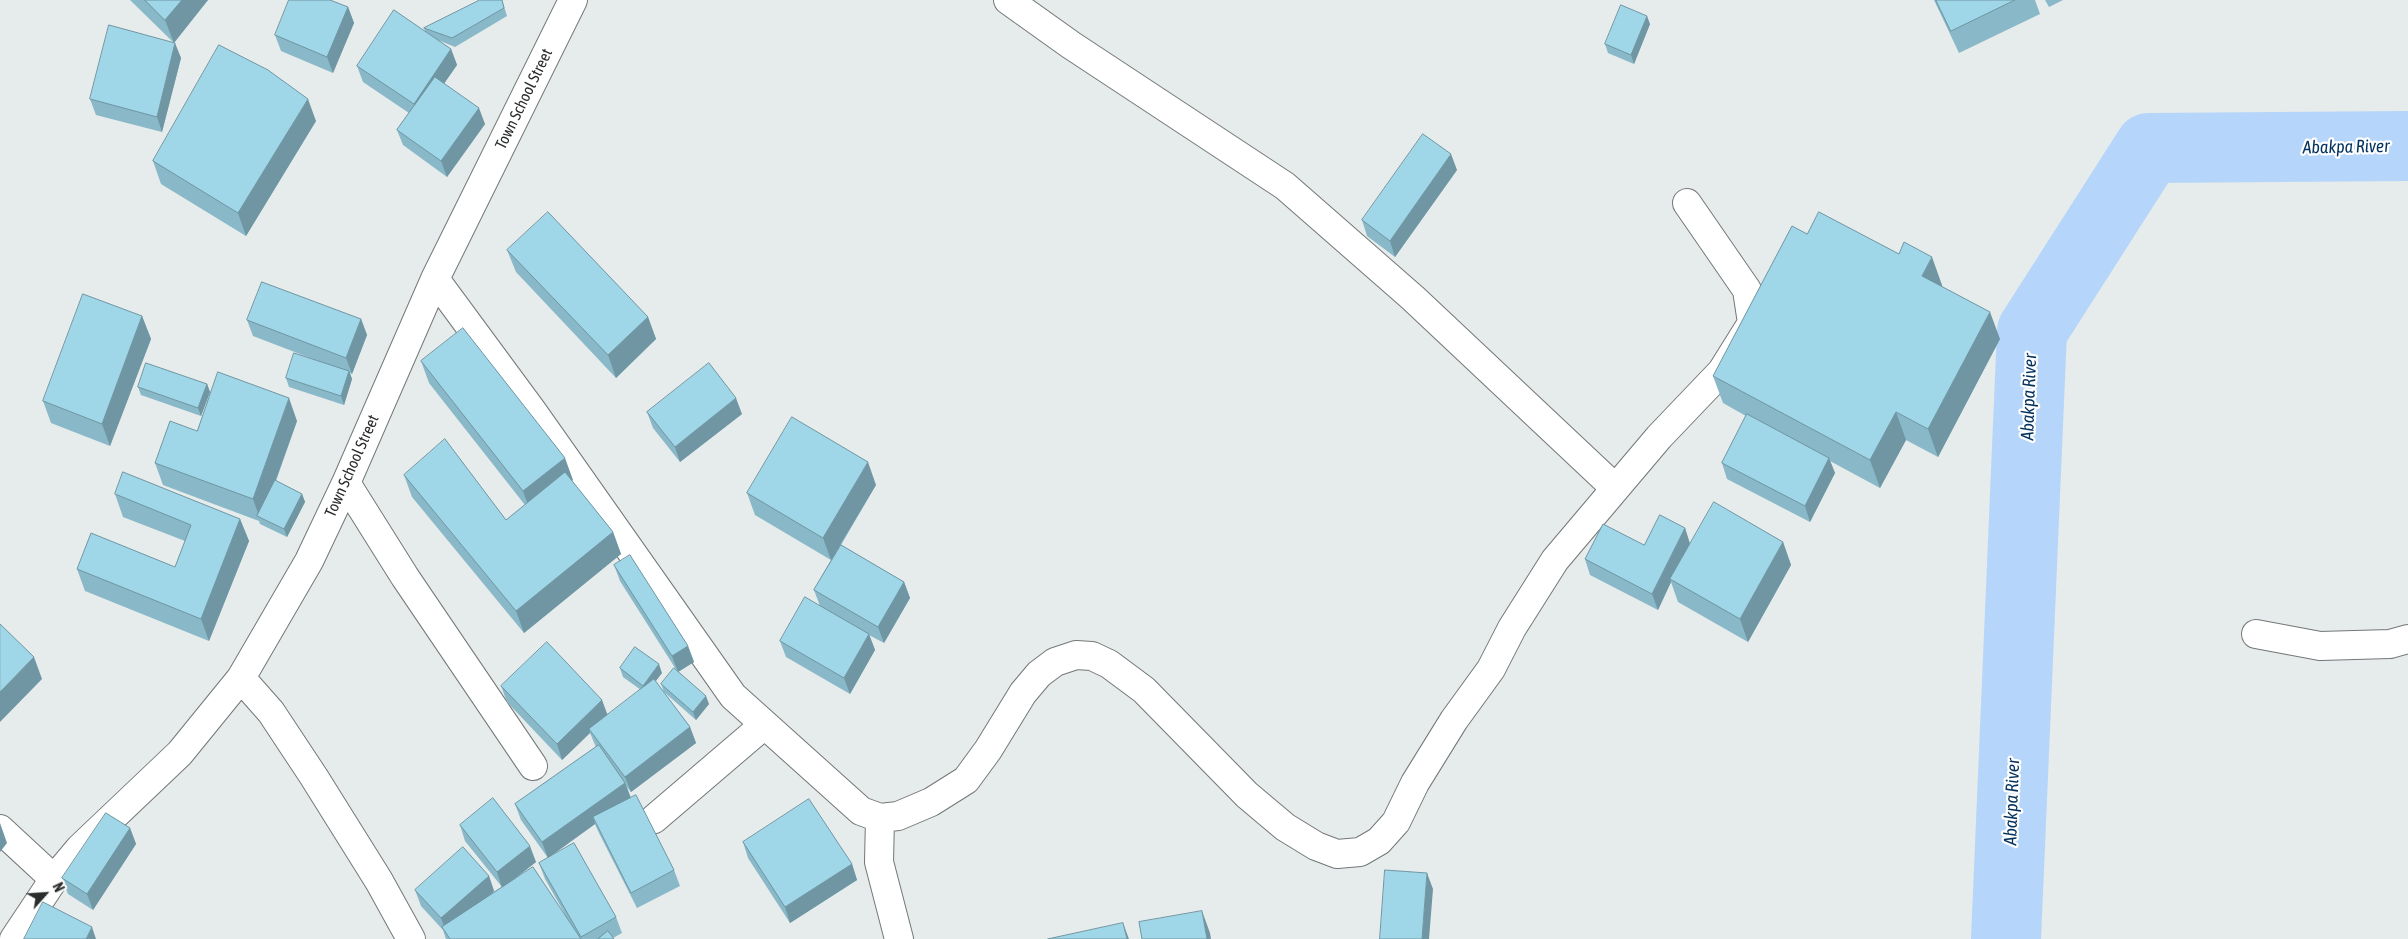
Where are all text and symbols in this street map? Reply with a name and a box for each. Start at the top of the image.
street label: Town School Street [491,45,557,153]
water label: Abakpa River [2302,135,2390,159]
water label: Abakpa River [2017,353,2041,441]
street label: Town School Street [321,412,383,520]
water label: Abakpa River [2000,758,2024,846]
north arrow [20,869,70,919]
text: N [49,880,67,895]

